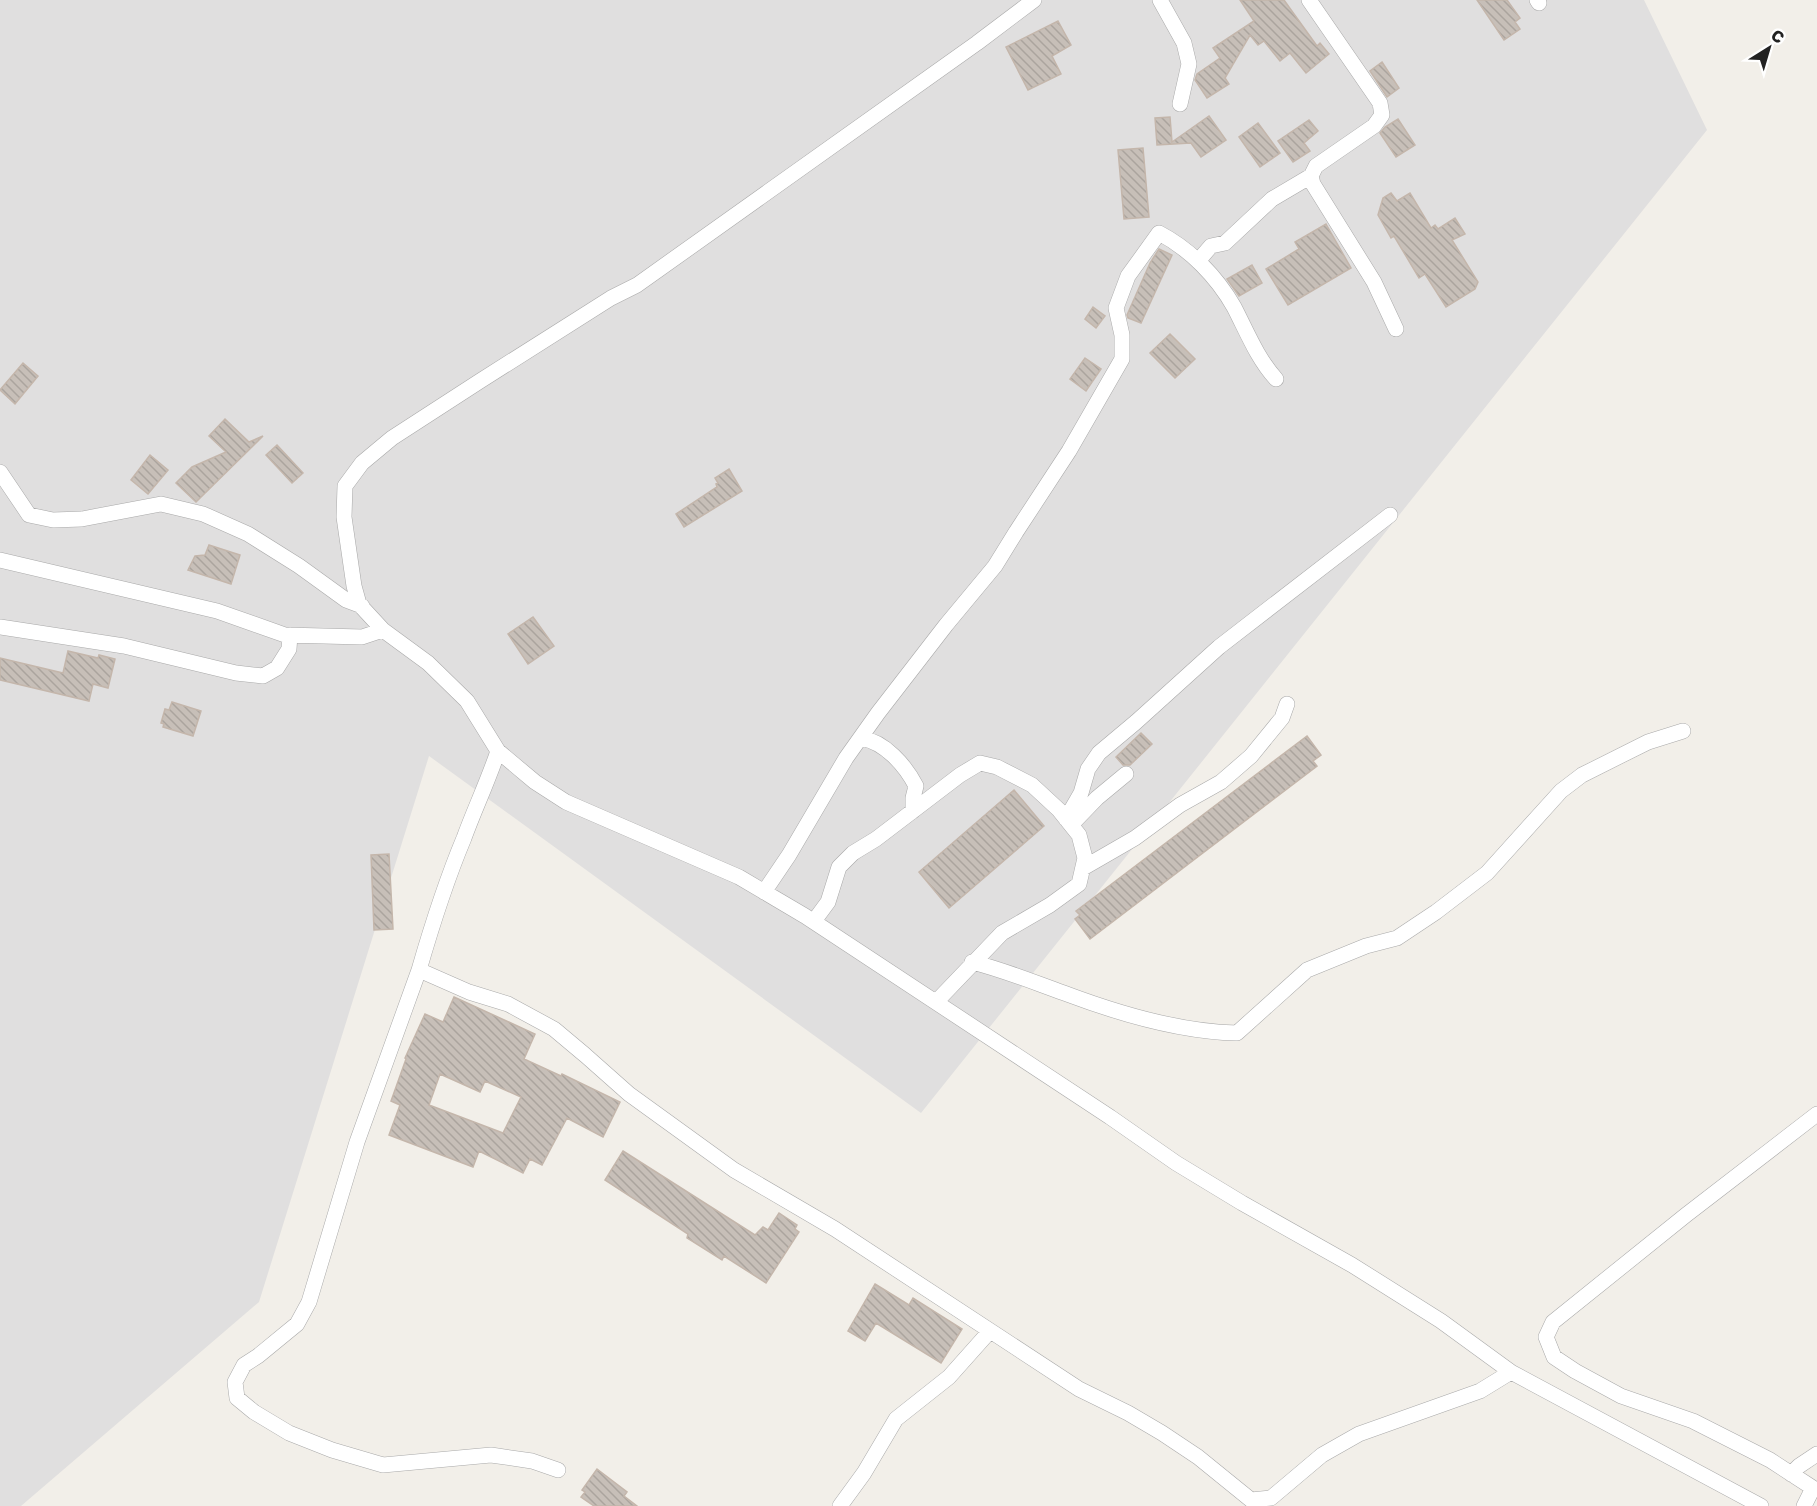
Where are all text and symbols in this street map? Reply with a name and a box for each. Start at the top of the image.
north arrow [1739,18,1799,78]
text: С [1767,25,1789,47]

